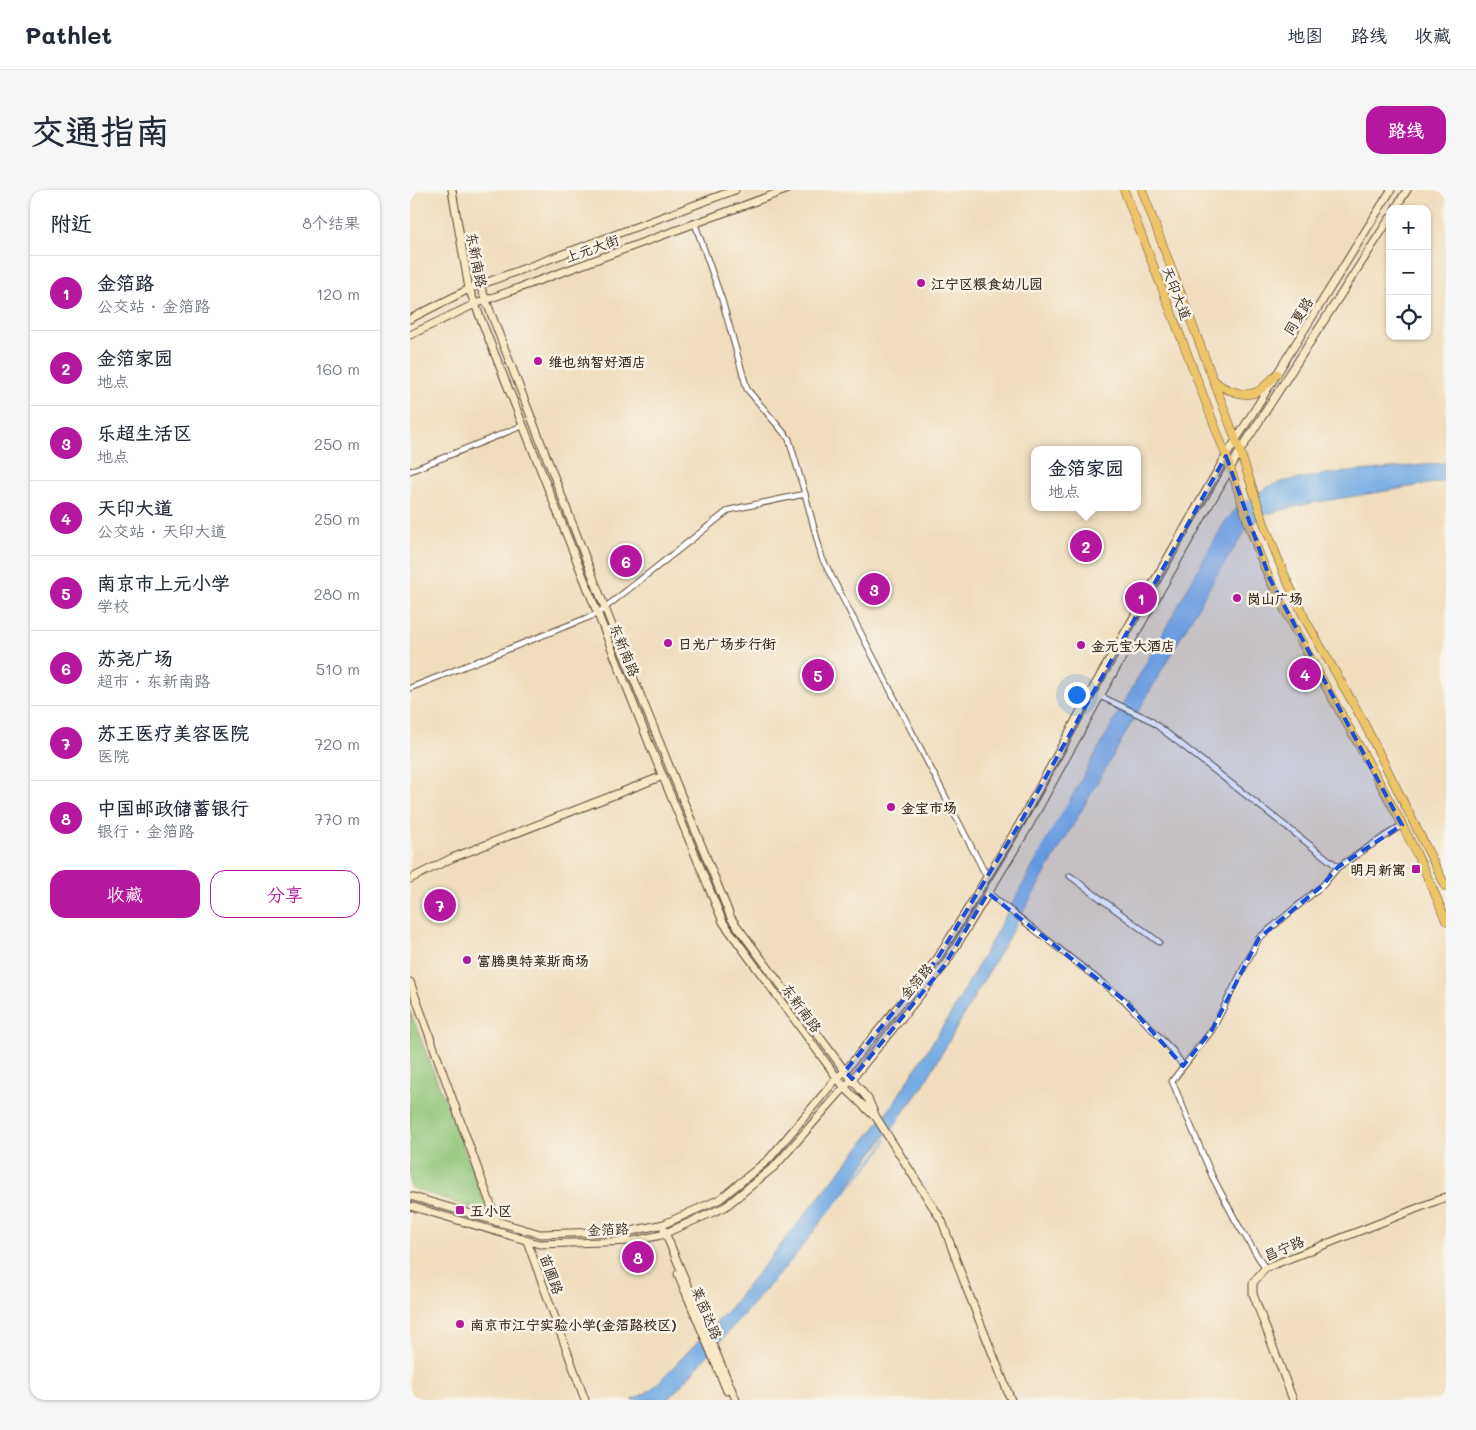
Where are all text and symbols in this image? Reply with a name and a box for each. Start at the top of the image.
text: Pathlet [25,19,112,50]
text: 地图 [1287,23,1323,47]
text: 路线 [1351,23,1387,47]
text: 收藏 [1415,23,1451,47]
button: 路线 [1366,106,1446,154]
text: 交通指南 [30,107,170,153]
map controls [1386,205,1431,340]
button: + [1386,205,1431,250]
text: 附近 [50,209,92,236]
text: 8个结果 [302,212,360,233]
street label: 上元大街 [562,229,622,267]
street label: 东新南路 [462,231,492,289]
button: − [1386,250,1431,295]
street label: 天印大道 [1158,263,1196,323]
text: 金箔路 [97,270,154,295]
place label: 江宁区粮食幼儿园 [931,274,1043,293]
marker: 江宁区粮食幼儿园 [915,277,927,289]
text: 1 [62,283,70,304]
text: 120 m [316,283,360,304]
street label: 同夏路 [1279,293,1317,339]
text: 公交站 · 金箔路 [97,295,210,316]
button: locate [1386,295,1431,340]
text: 金箔家园 [97,345,173,370]
place label: 维也纳智好酒店 [548,352,646,371]
marker: 维也纳智好酒店 [532,355,544,367]
text: 2 [62,358,70,379]
text: 160 m [315,358,360,379]
text: 地点 [97,370,129,391]
text: 乐超生活区 [97,420,192,445]
text: 3 [61,433,71,454]
text: 250 m [314,433,360,454]
text: 地点 [97,445,129,466]
popup [1031,446,1141,511]
text: 金箔家园 [1048,455,1124,480]
text: 地点 [1048,480,1080,501]
text: 天印大道 [97,495,173,520]
text: 4 [61,508,71,529]
text: 250 m [314,508,360,529]
text: 公交站 · 天印大道 [97,520,226,541]
pin: 2 [1070,527,1102,565]
pin: 6 [610,542,642,580]
text: 南京市上元小学 [97,570,230,595]
pin: 3 [858,570,890,608]
pin: 1 [1125,579,1157,617]
text: 5 [61,583,71,604]
text: 280 m [314,583,360,604]
place label: 岗山广场 [1247,589,1303,608]
marker: 岗山广场 [1231,592,1243,604]
text: 学校 [97,595,129,616]
street label: 东新南路 [606,620,644,680]
place label: 日光广场步行街 [678,634,776,653]
place label: 金元宝大酒店 [1091,636,1175,655]
marker: 日光广场步行街 [662,637,674,649]
marker: 金元宝大酒店 [1075,639,1087,651]
text: 苏尧广场 [97,645,173,670]
pin: 4 [1289,655,1321,693]
pin: 5 [802,656,834,694]
text: 6 [61,658,71,679]
text: 510 m [316,658,360,679]
text: 超市 · 东新南路 [97,670,210,691]
your location [1064,682,1090,708]
text: 苏王医疗美容医院 [97,720,249,745]
text: 7 [62,733,70,754]
text: 720 m [314,733,360,754]
text: 医院 [97,745,129,766]
text: 中国邮政储蓄银行 [97,795,249,820]
place label: 金宝市场 [901,798,957,817]
marker: 金宝市场 [885,801,897,813]
text: 8 [61,808,71,829]
text: 770 m [314,808,360,829]
text: 银行 · 金箔路 [97,820,194,841]
place label: 明月新寓 [1350,860,1406,879]
marker: 明月新寓 [1410,863,1422,875]
button: 收藏 [50,870,200,918]
button: 分享 [210,870,360,918]
pin: 7 [424,886,456,924]
place label: 富腾奥特莱斯商场 [477,951,589,970]
marker: 富腾奥特莱斯商场 [461,954,473,966]
street label: 金箔路 [895,959,937,1003]
street label: 东新南路 [778,980,826,1036]
place label: 五小区 [470,1201,512,1220]
marker: 五小区 [454,1204,466,1216]
street label: 金箔路 [587,1218,629,1240]
street label: 昌宁路 [1261,1231,1307,1265]
pin: 8 [622,1238,654,1276]
street label: 苗圃路 [536,1251,568,1297]
street label: 莱茵达路 [687,1284,727,1342]
place label: 南京市江宁实验小学(金箔路校区) [470,1315,677,1334]
marker: 南京市江宁实验小学(金箔路校区) [454,1318,466,1330]

